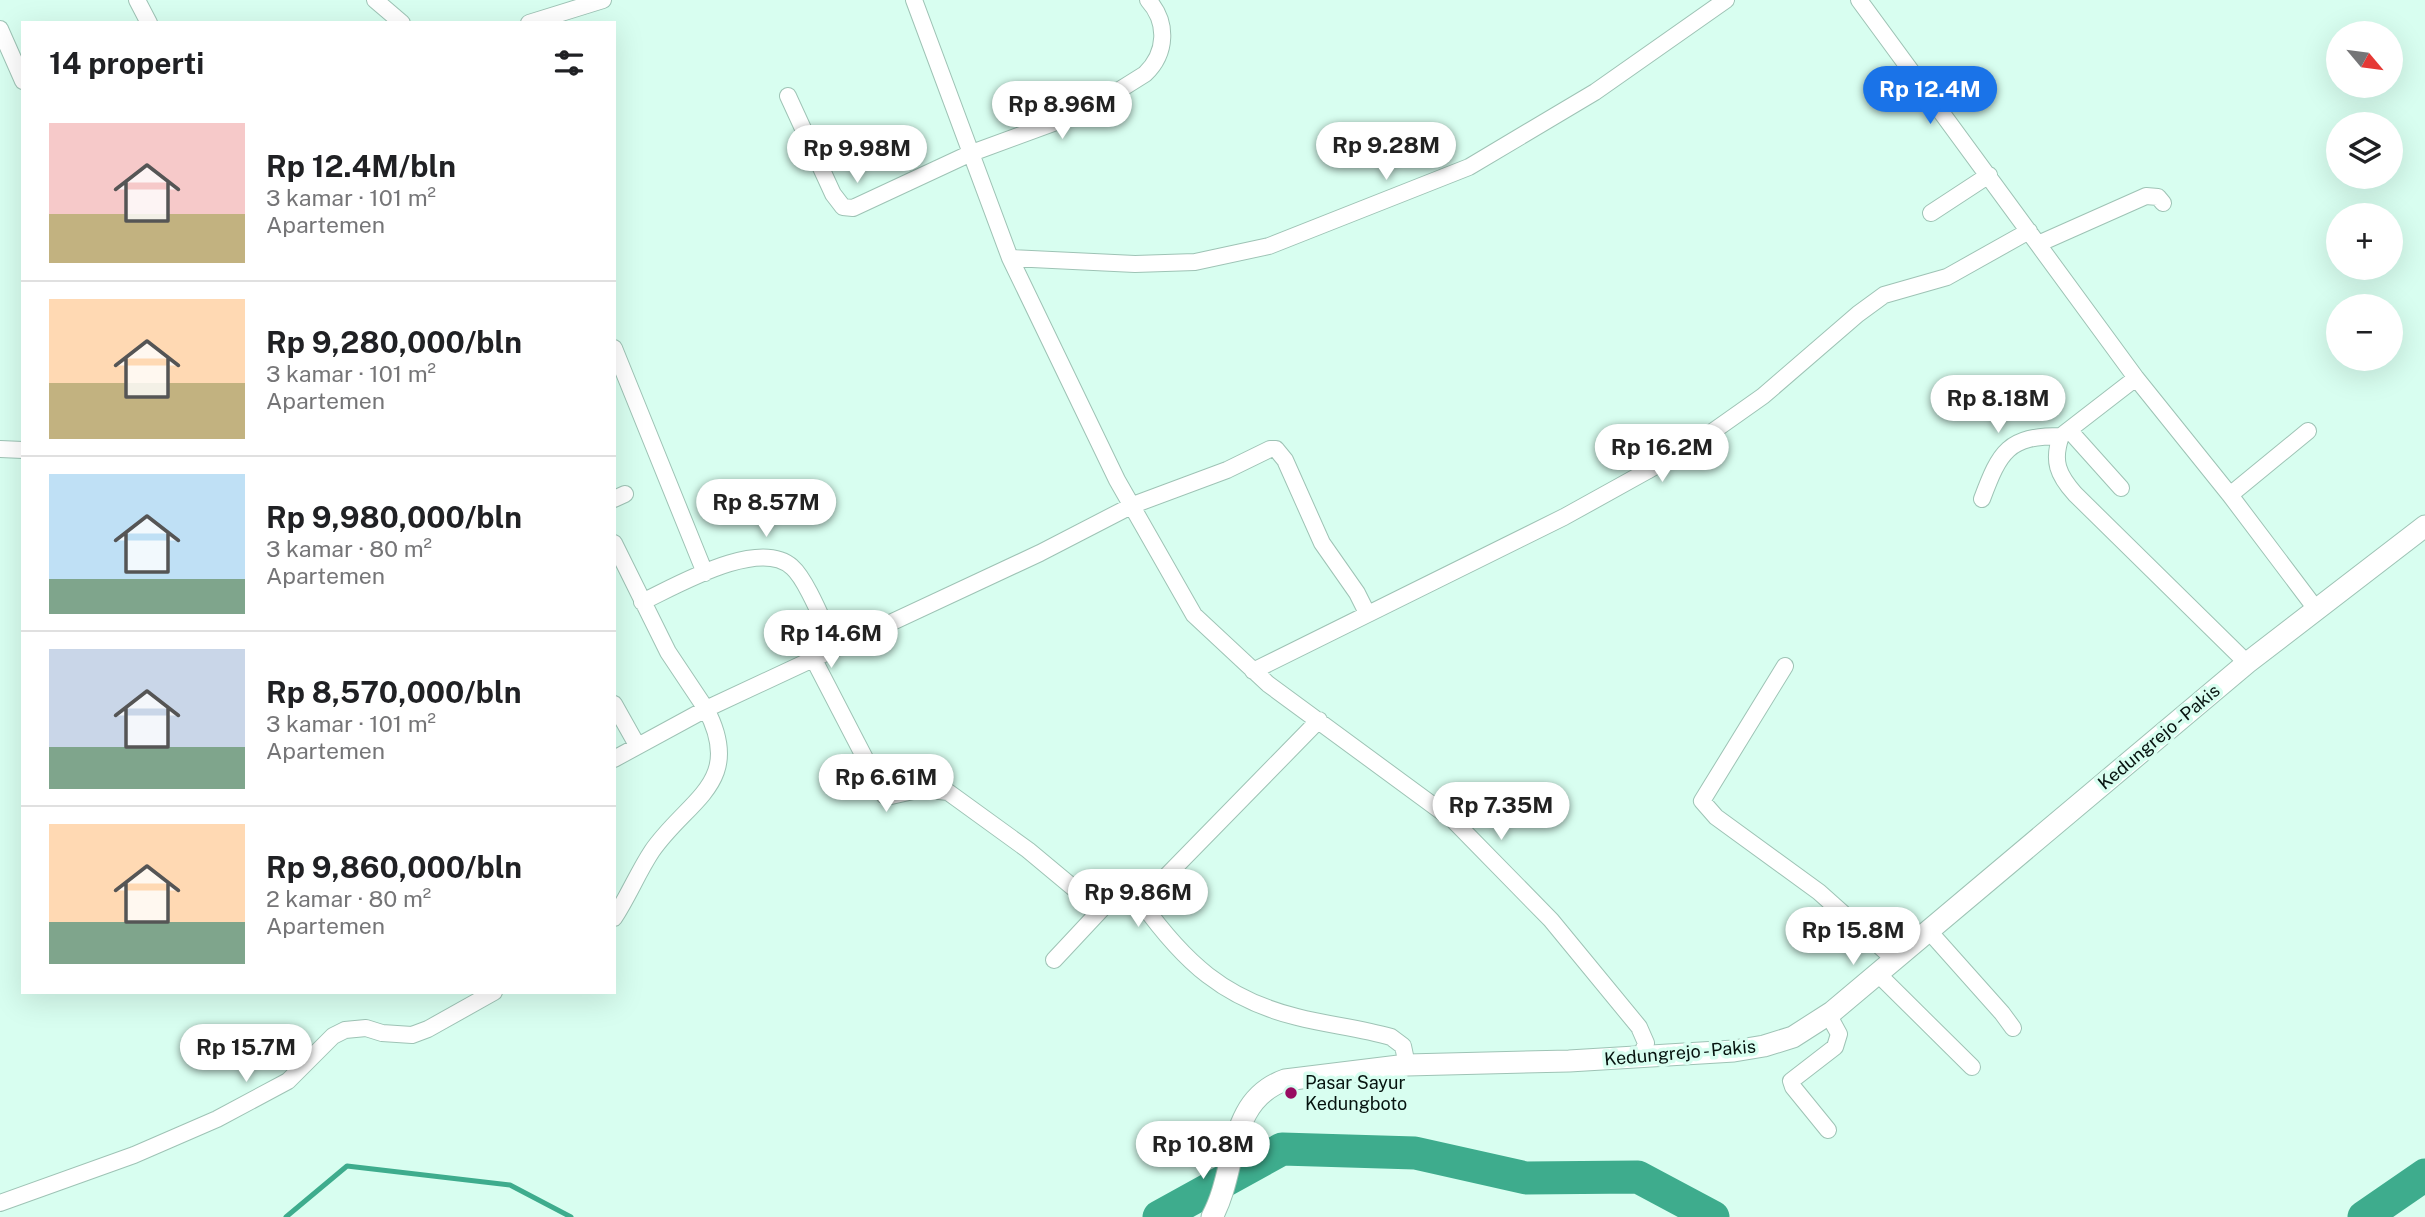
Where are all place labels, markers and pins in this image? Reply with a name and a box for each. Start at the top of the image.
pin: Rp 12.4M [1858,66,2002,126]
pin: Rp 8.96M [990,82,1134,141]
pin: Rp 9.28M [1314,122,1458,182]
pin: Rp 9.98M [785,125,929,185]
pin: Rp 8.18M [1926,376,2070,435]
pin: Rp 16.2M [1590,424,1734,484]
pin: Rp 8.57M [694,480,838,539]
pin: Rp 14.6M [759,610,903,670]
pin: Rp 6.61M [814,754,958,814]
pin: Rp 7.35M [1429,782,1573,842]
pin: Rp 9.86M [1066,870,1210,929]
pin: Rp 15.8M [1781,908,1925,967]
pin: Rp 15.7M [174,1024,318,1084]
place label: Pasar Sayur Kedungboto [1305,1072,1407,1114]
marker: Pasar Sayur Kedungboto [1283,1085,1299,1101]
pin: Rp 10.8M [1131,1122,1275,1181]

